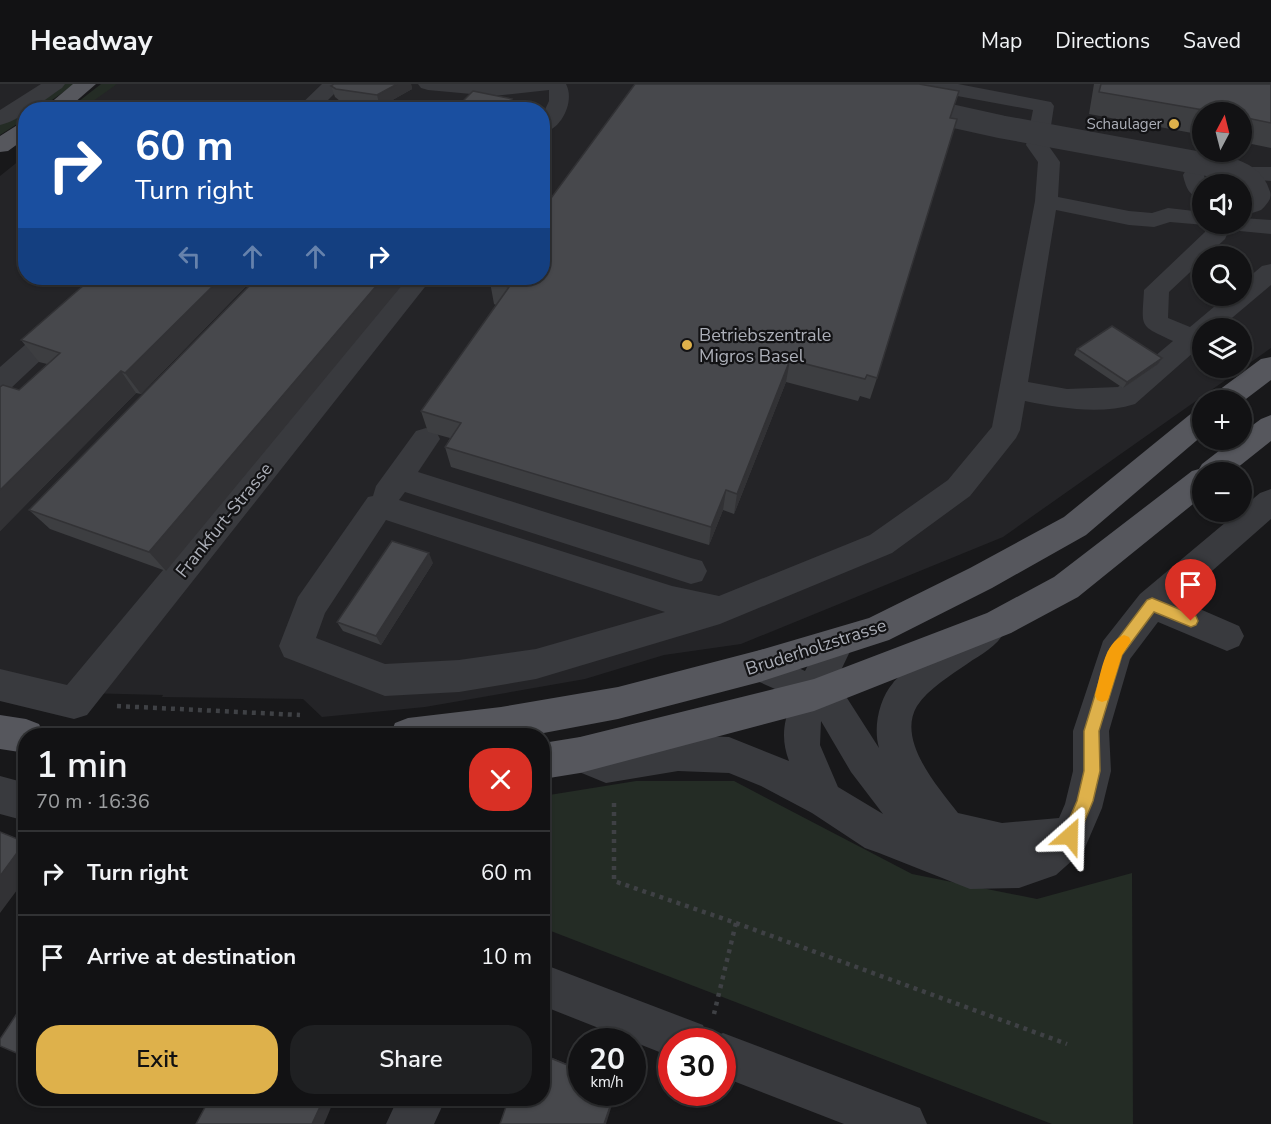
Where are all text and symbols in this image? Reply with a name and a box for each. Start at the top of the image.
text: Headway [30,22,152,60]
text: Map [981,27,1022,55]
text: Directions [1055,27,1150,55]
text: Saved [1183,27,1241,55]
north arrow [1192,102,1252,162]
map controls [1192,102,1252,522]
place label: Schaulager [1086,114,1163,134]
marker: Schaulager [1167,117,1181,131]
text: 60 m [135,118,234,175]
icon: right [36,126,114,204]
text: Turn right [135,172,253,209]
button: sound [1192,174,1252,234]
icon: left [173,240,206,273]
icon: ahead [236,240,269,273]
icon: ahead [299,240,332,273]
icon: right [362,240,395,273]
button: search [1192,246,1252,306]
button: layers [1192,318,1252,378]
place label: Betriebszentrale Migros Basel [699,323,831,368]
marker: Betriebszentrale Migros Basel [680,338,694,352]
button: + [1192,390,1252,450]
street label: Frankfurt-Strasse [170,458,278,582]
button: − [1192,462,1252,522]
pin [1165,559,1216,621]
icon: arrive [1174,568,1207,601]
street label: Bruderholzstrasse [743,613,889,681]
text: 1 min [36,741,128,790]
button: close [469,748,532,811]
text: 70 m · 16:36 [36,788,150,815]
position arrow [1038,804,1102,868]
icon: right [36,857,69,890]
text: Turn right [87,858,188,888]
text: 60 m [481,858,532,888]
icon: arrive [36,941,69,974]
text: Arrive at destination [87,942,296,972]
text: 10 m [481,942,532,972]
button: Exit [36,1025,278,1094]
button: Share [290,1025,532,1094]
speed limit sign: 30 [658,1028,736,1106]
text: 20 [589,1039,625,1080]
text: km/h [590,1072,624,1092]

